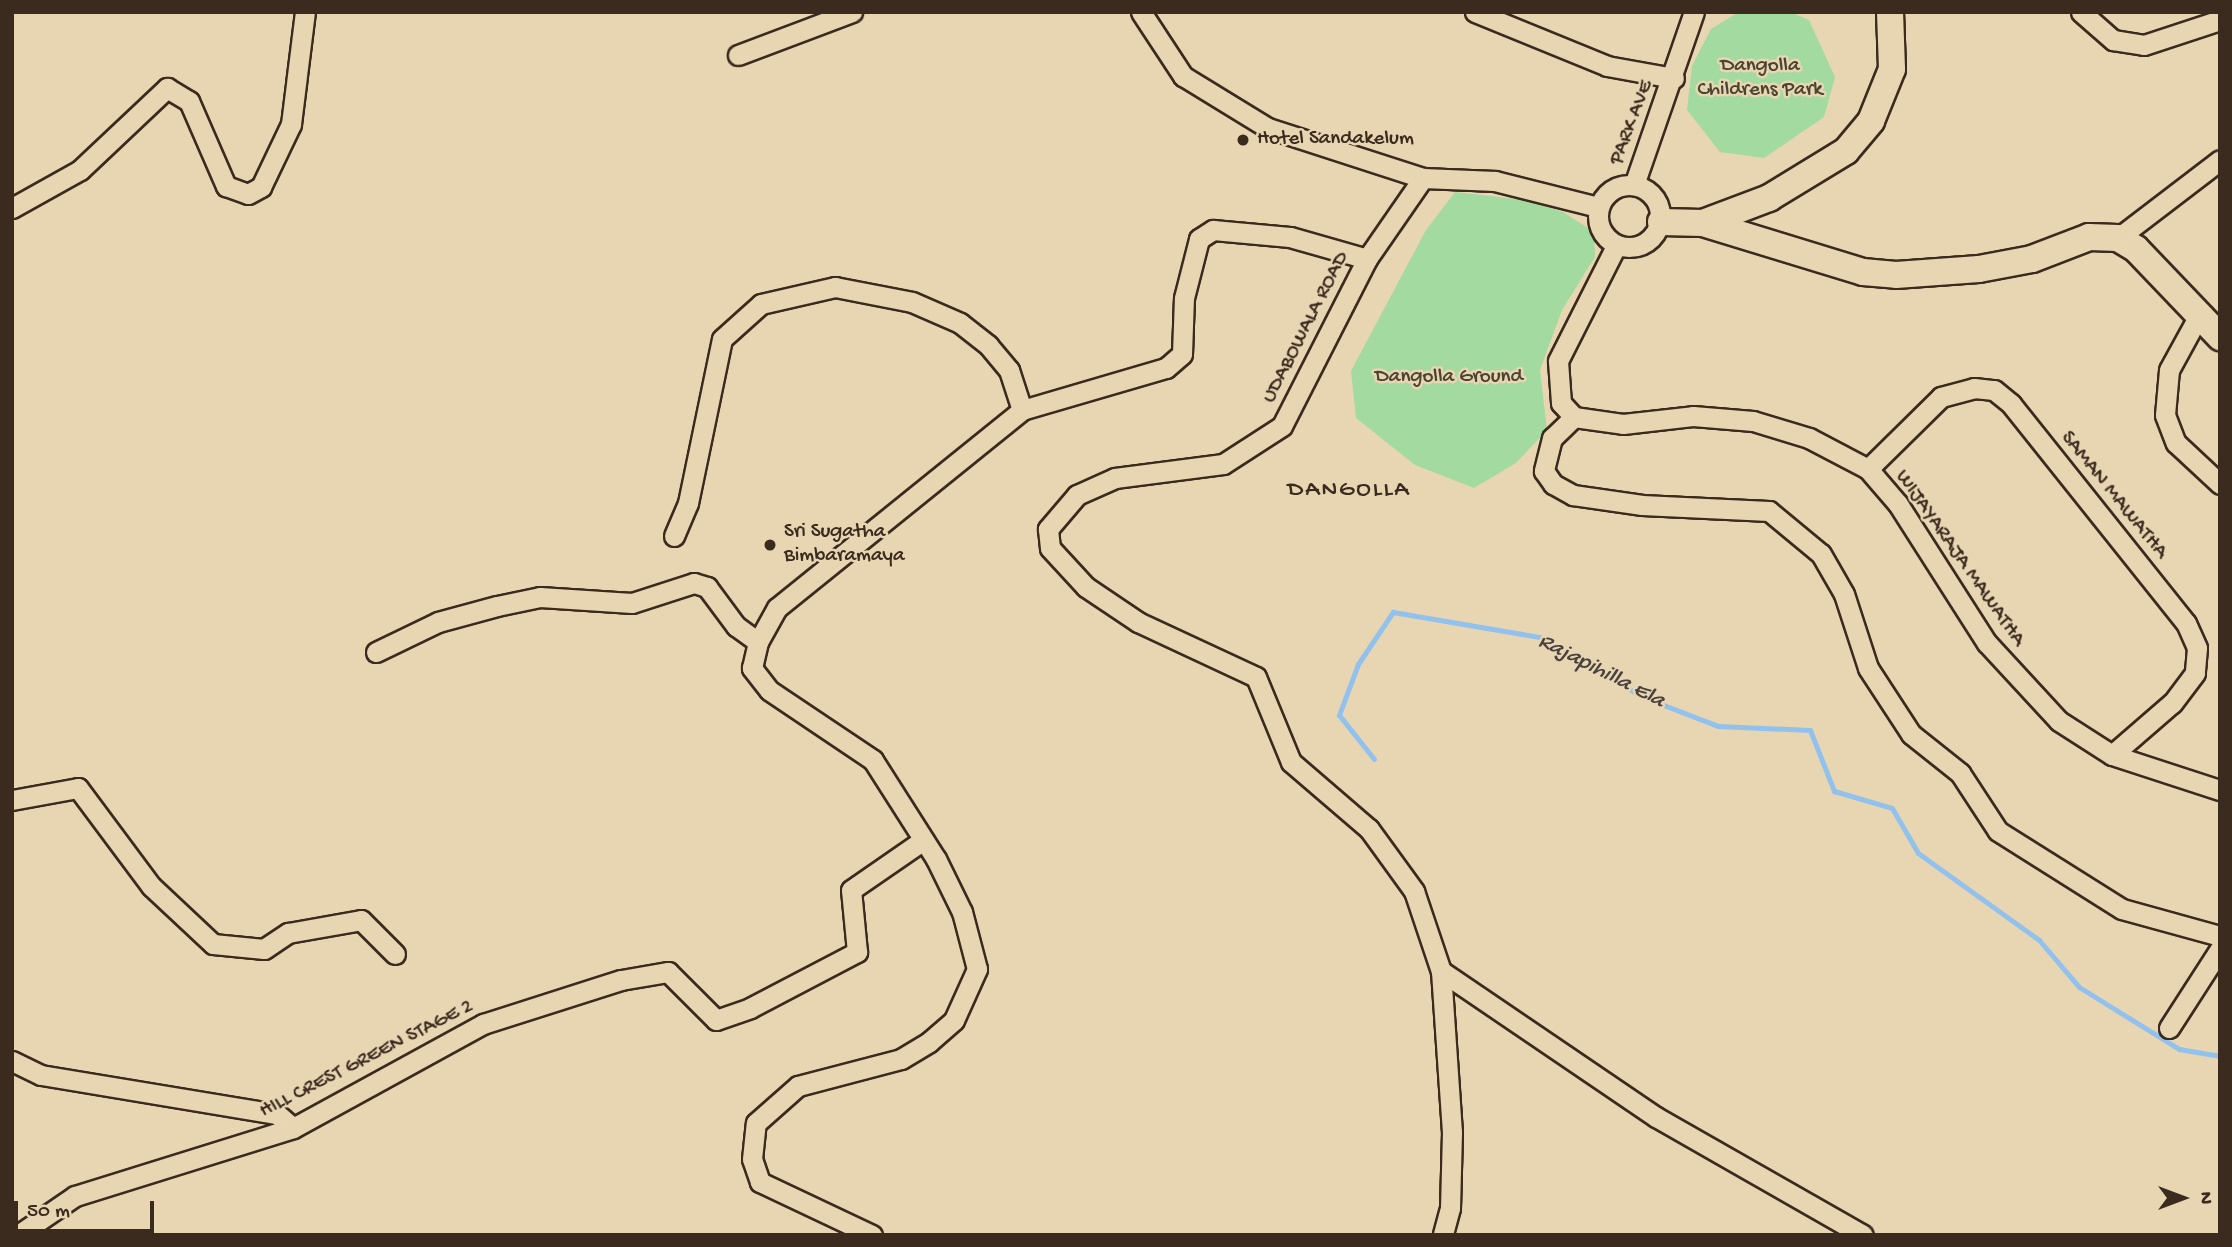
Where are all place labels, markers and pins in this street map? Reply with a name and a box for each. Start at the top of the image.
place label: Hotel Sandakelum [1257,127,1414,153]
marker: Hotel Sandakelum [1235,132,1251,148]
place label: Sri Sugatha Bimbaramaya [784,520,905,570]
marker: Sri Sugatha Bimbaramaya [762,537,778,553]

